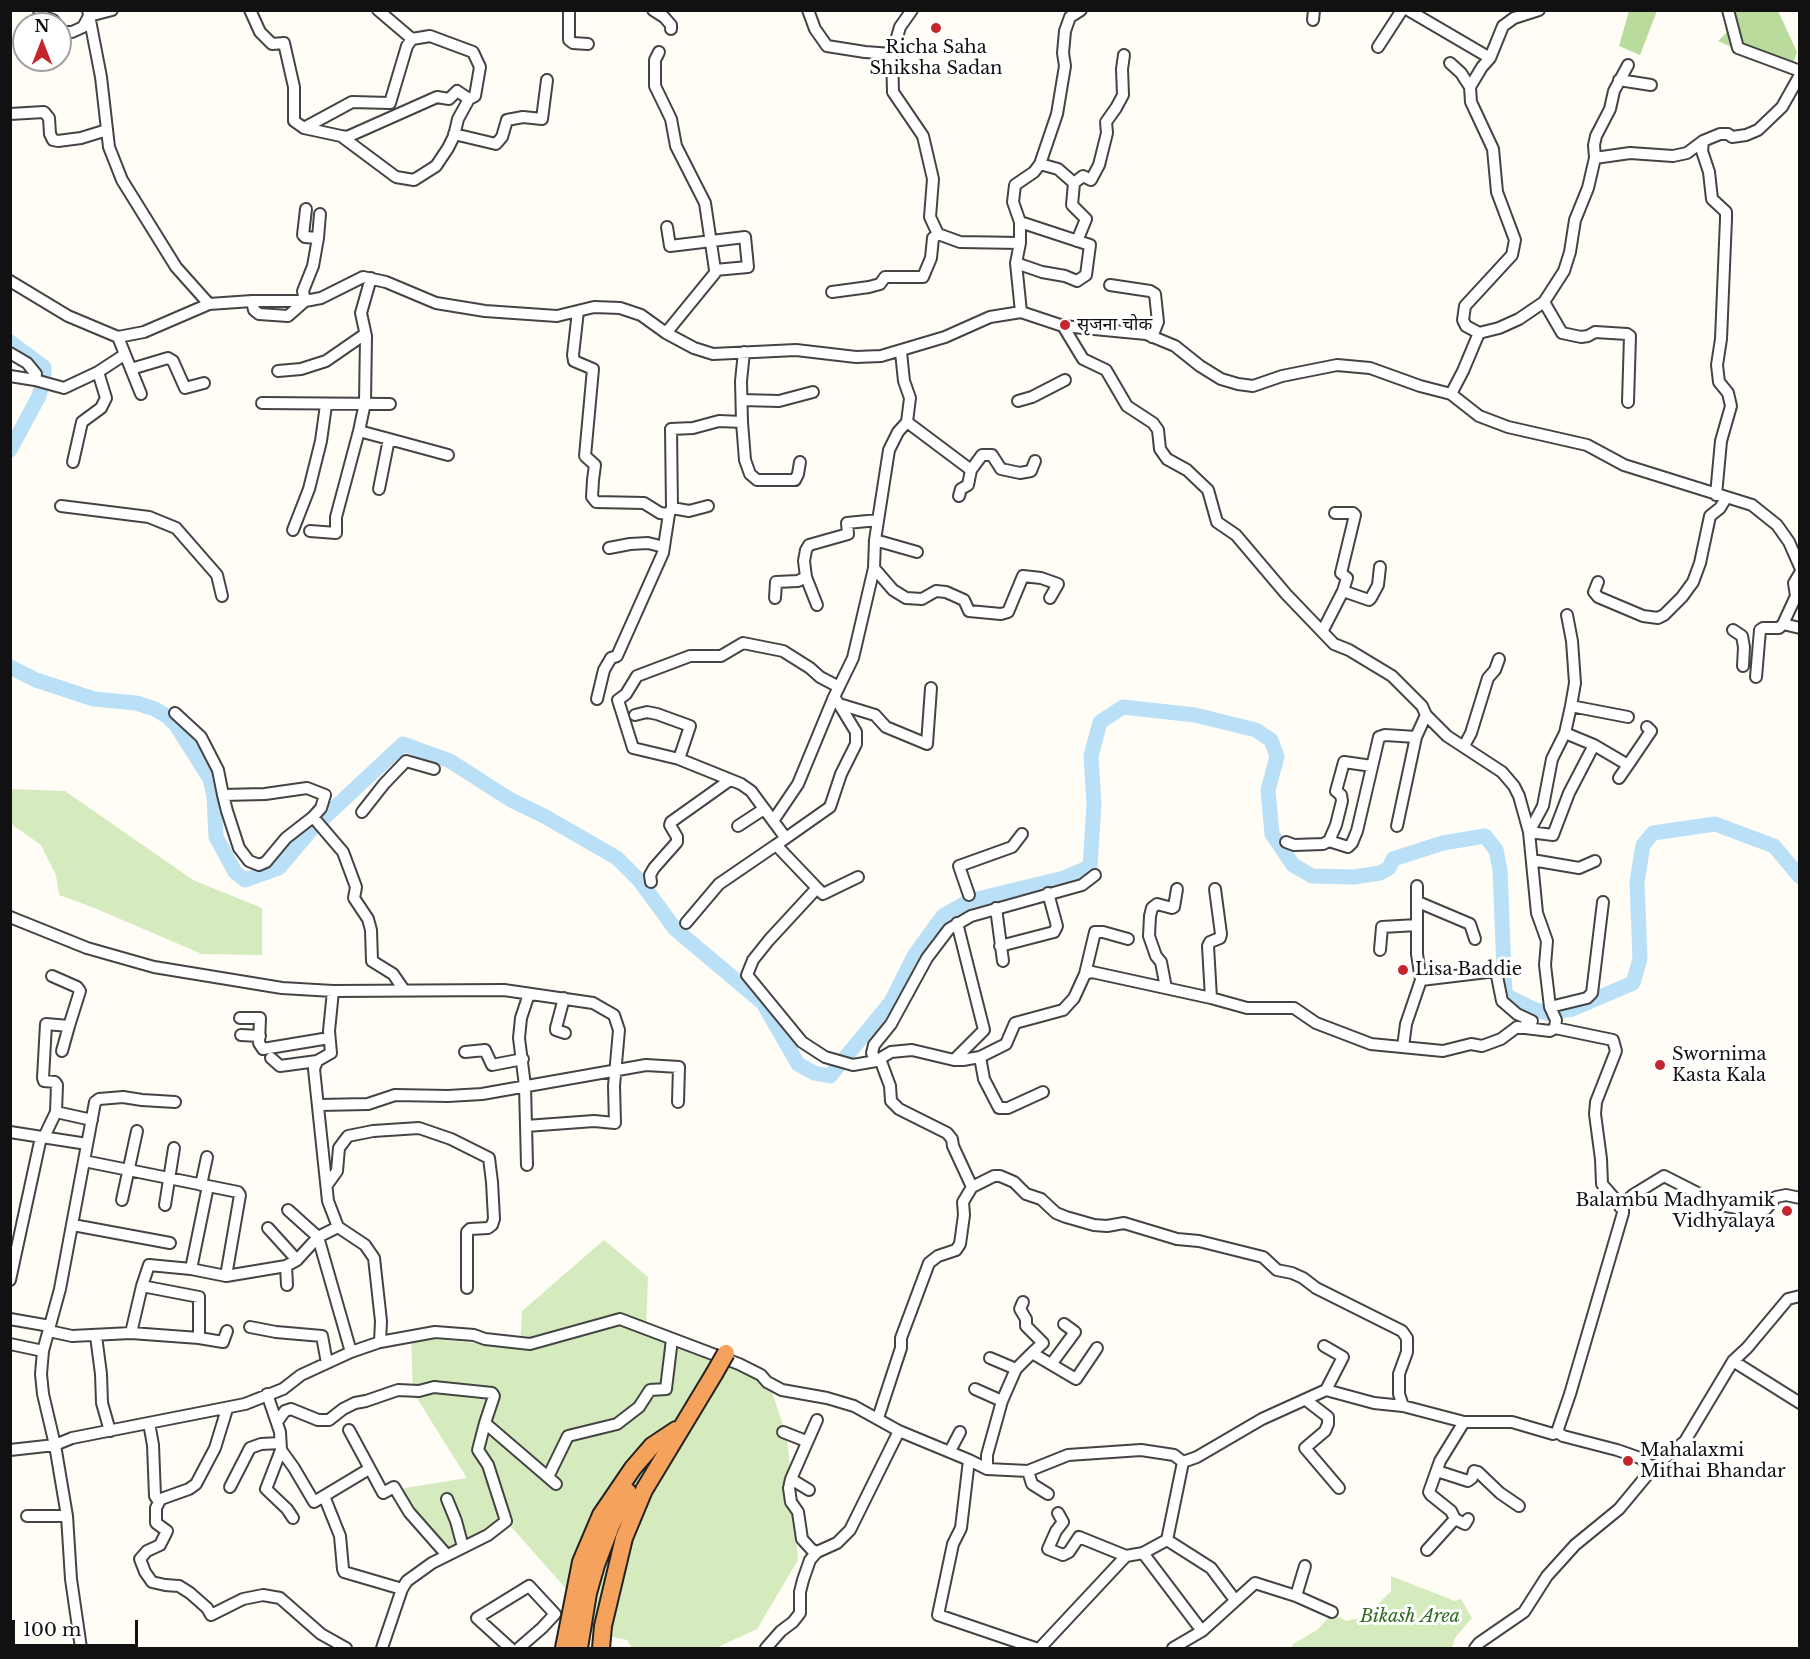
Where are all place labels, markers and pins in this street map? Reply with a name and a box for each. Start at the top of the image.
marker: Richa Saha Shiksha Sadan [929,21,943,35]
place label: Richa Saha Shiksha Sadan [869,37,1003,80]
place label: सृजना चोक [1077,314,1152,336]
marker: सृजना चोक [1058,318,1072,332]
place label: Lisa Baddie [1415,959,1522,981]
marker: Lisa Baddie [1396,963,1410,977]
place label: Swornima Kasta Kala [1672,1044,1767,1086]
marker: Swornima Kasta Kala [1653,1058,1667,1072]
place label: Balambu Madhyamik Vidhyalaya [1575,1190,1775,1232]
marker: Balambu Madhyamik Vidhyalaya [1780,1204,1794,1218]
place label: Mahalaxmi Mithai Bhandar [1640,1440,1785,1482]
marker: Mahalaxmi Mithai Bhandar [1621,1454,1635,1468]

